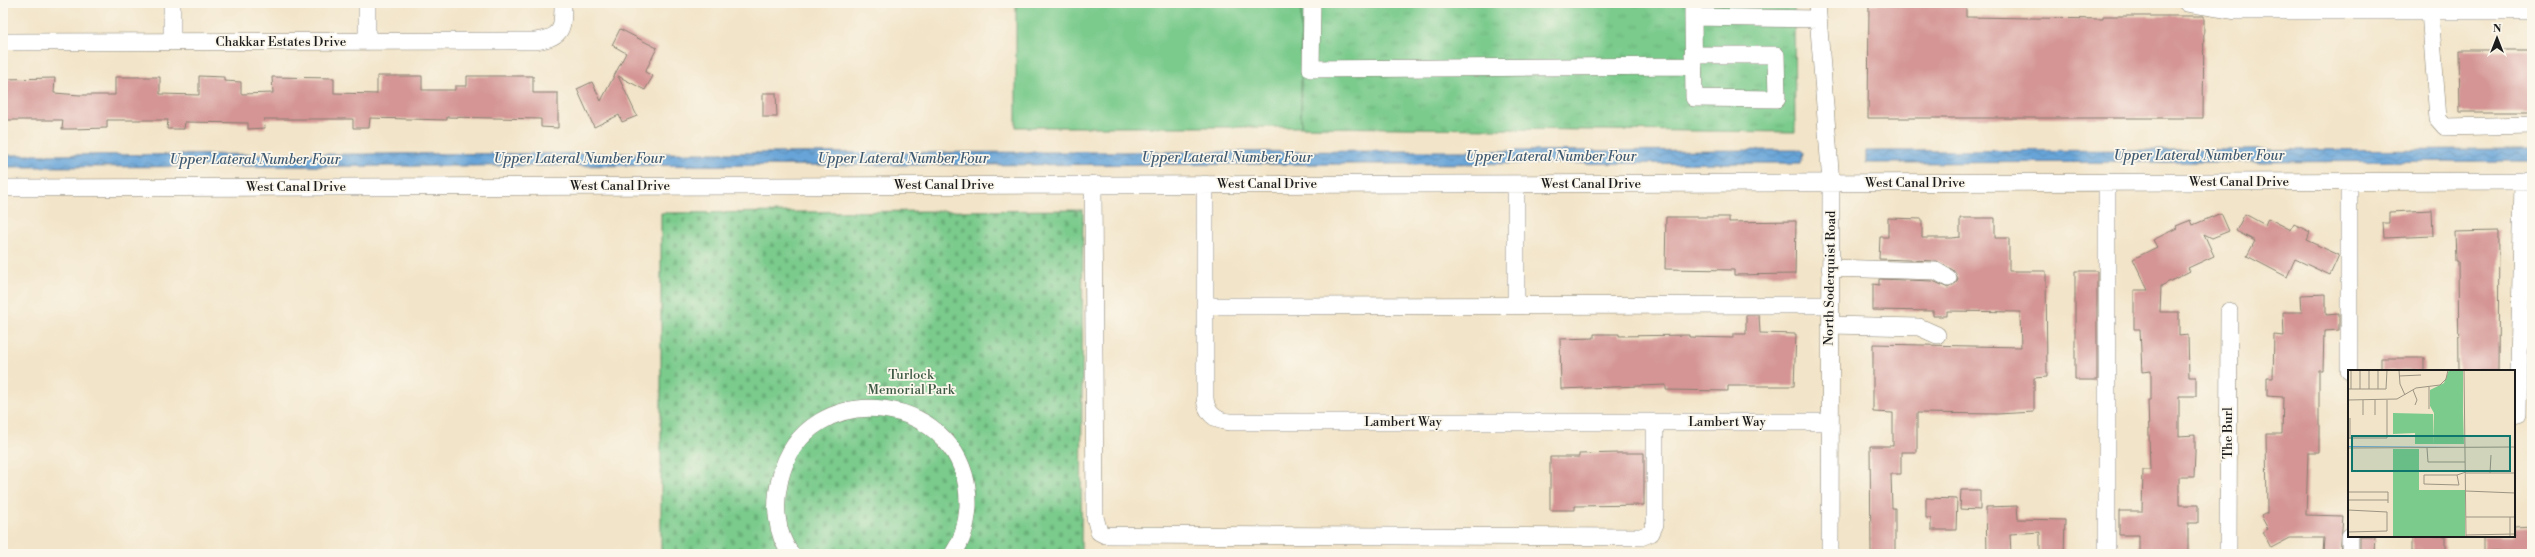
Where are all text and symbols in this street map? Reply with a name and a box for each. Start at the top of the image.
north arrow [2477,18,2517,58]
text: N [2493,22,2502,36]
street label: Chakkar Estates Drive [216,34,347,50]
water label: Upper Lateral Number Four [2113,147,2286,165]
water label: Upper Lateral Number Four [1465,148,1638,166]
water label: Upper Lateral Number Four [1141,149,1314,167]
water label: Upper Lateral Number Four [493,150,666,168]
water label: Upper Lateral Number Four [817,150,990,168]
water label: Upper Lateral Number Four [169,151,342,169]
street label: West Canal Drive [2188,174,2289,190]
street label: West Canal Drive [1864,175,1965,191]
street label: West Canal Drive [1216,176,1317,192]
street label: West Canal Drive [1540,176,1641,192]
street label: West Canal Drive [893,177,994,193]
street label: West Canal Drive [569,178,670,194]
street label: West Canal Drive [245,179,346,195]
street label: North Soderquist Road [1821,210,1839,346]
park label: Turlock Memorial Park [867,367,956,398]
inset map [2348,370,2515,537]
street label: The Burl [2220,407,2236,459]
street label: Lambert Way [1364,414,1442,430]
street label: Lambert Way [1688,414,1766,430]

